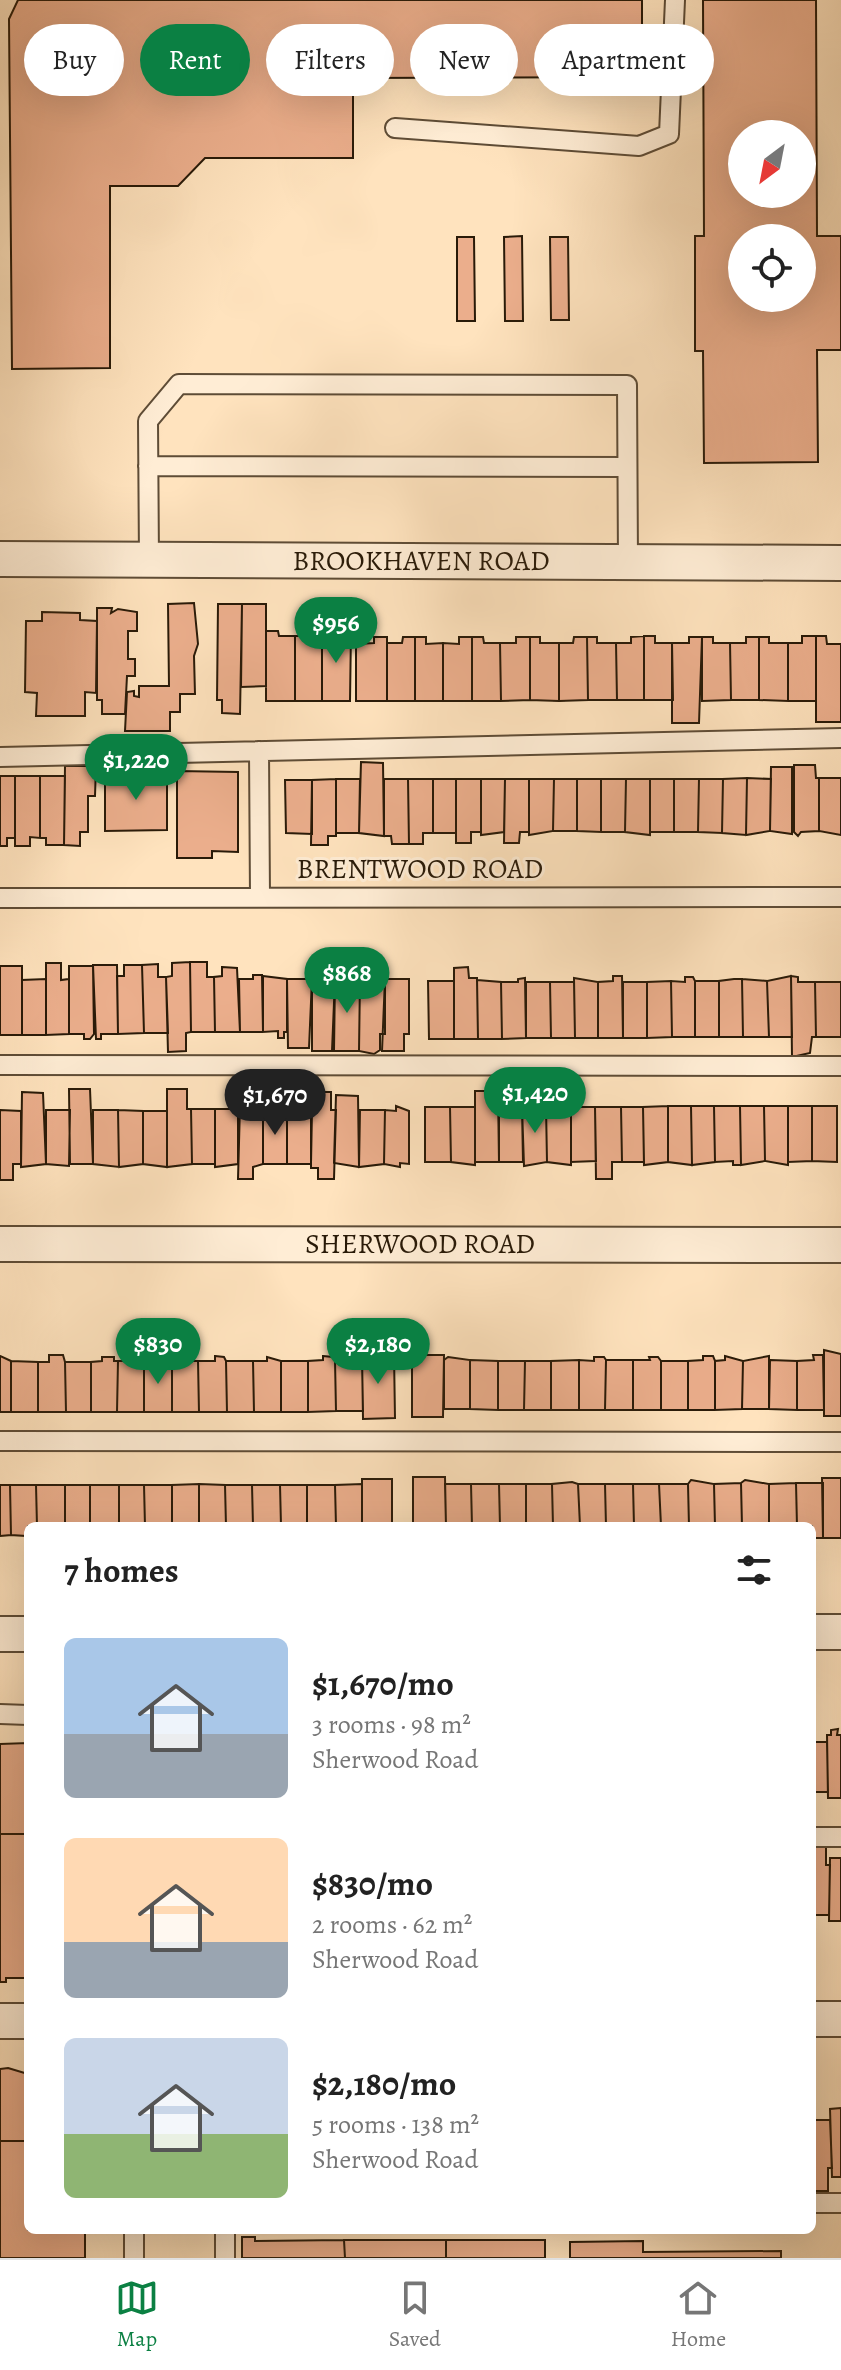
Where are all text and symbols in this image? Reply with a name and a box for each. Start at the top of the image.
chip: Buy [24,24,124,96]
chip: Rent [140,24,250,96]
chip: Filters [266,24,394,96]
chip: New [410,24,518,96]
chip: Apartment [534,24,714,96]
north arrow [728,120,816,208]
map controls [728,120,816,312]
button: locate [728,224,816,312]
street label: BROOKHAVEN ROAD [292,542,550,580]
pin: $956 [289,597,383,665]
text: $956 [312,605,360,640]
pin: $1,220 [71,734,201,802]
text: $1,220 [103,742,169,777]
street label: BRENTWOOD ROAD [297,850,543,888]
pin: $868 [300,947,394,1015]
text: $868 [322,955,372,990]
pin: $1,420 [470,1067,600,1135]
pin: $1,670 [210,1069,340,1137]
text: $1,420 [502,1075,568,1110]
text: $1,670 [243,1077,307,1112]
street label: SHERWOOD ROAD [305,1225,535,1263]
pin: $830 [111,1318,205,1386]
pin: $2,180 [313,1318,443,1386]
text: $830 [134,1326,182,1361]
text: $2,180 [345,1326,411,1361]
text: 7 homes [64,1547,179,1594]
icon: filters [732,1548,776,1592]
text: $1,670/mo [312,1660,454,1707]
icon: home [128,1670,224,1766]
text: 3 rooms · 98 m² [312,1707,471,1742]
text: Sherwood Road [312,1742,478,1777]
text: $830/mo [312,1860,433,1907]
icon: home [128,1870,224,1966]
text: 2 rooms · 62 m² [312,1907,472,1942]
text: Sherwood Road [312,1942,478,1977]
text: $2,180/mo [312,2060,456,2107]
icon: home [128,2070,224,2166]
text: 5 rooms · 138 m² [312,2107,479,2142]
text: Sherwood Road [312,2142,478,2177]
tab: Map [115,2276,159,2354]
tab: Saved [389,2276,441,2354]
tab: Home [671,2276,726,2354]

